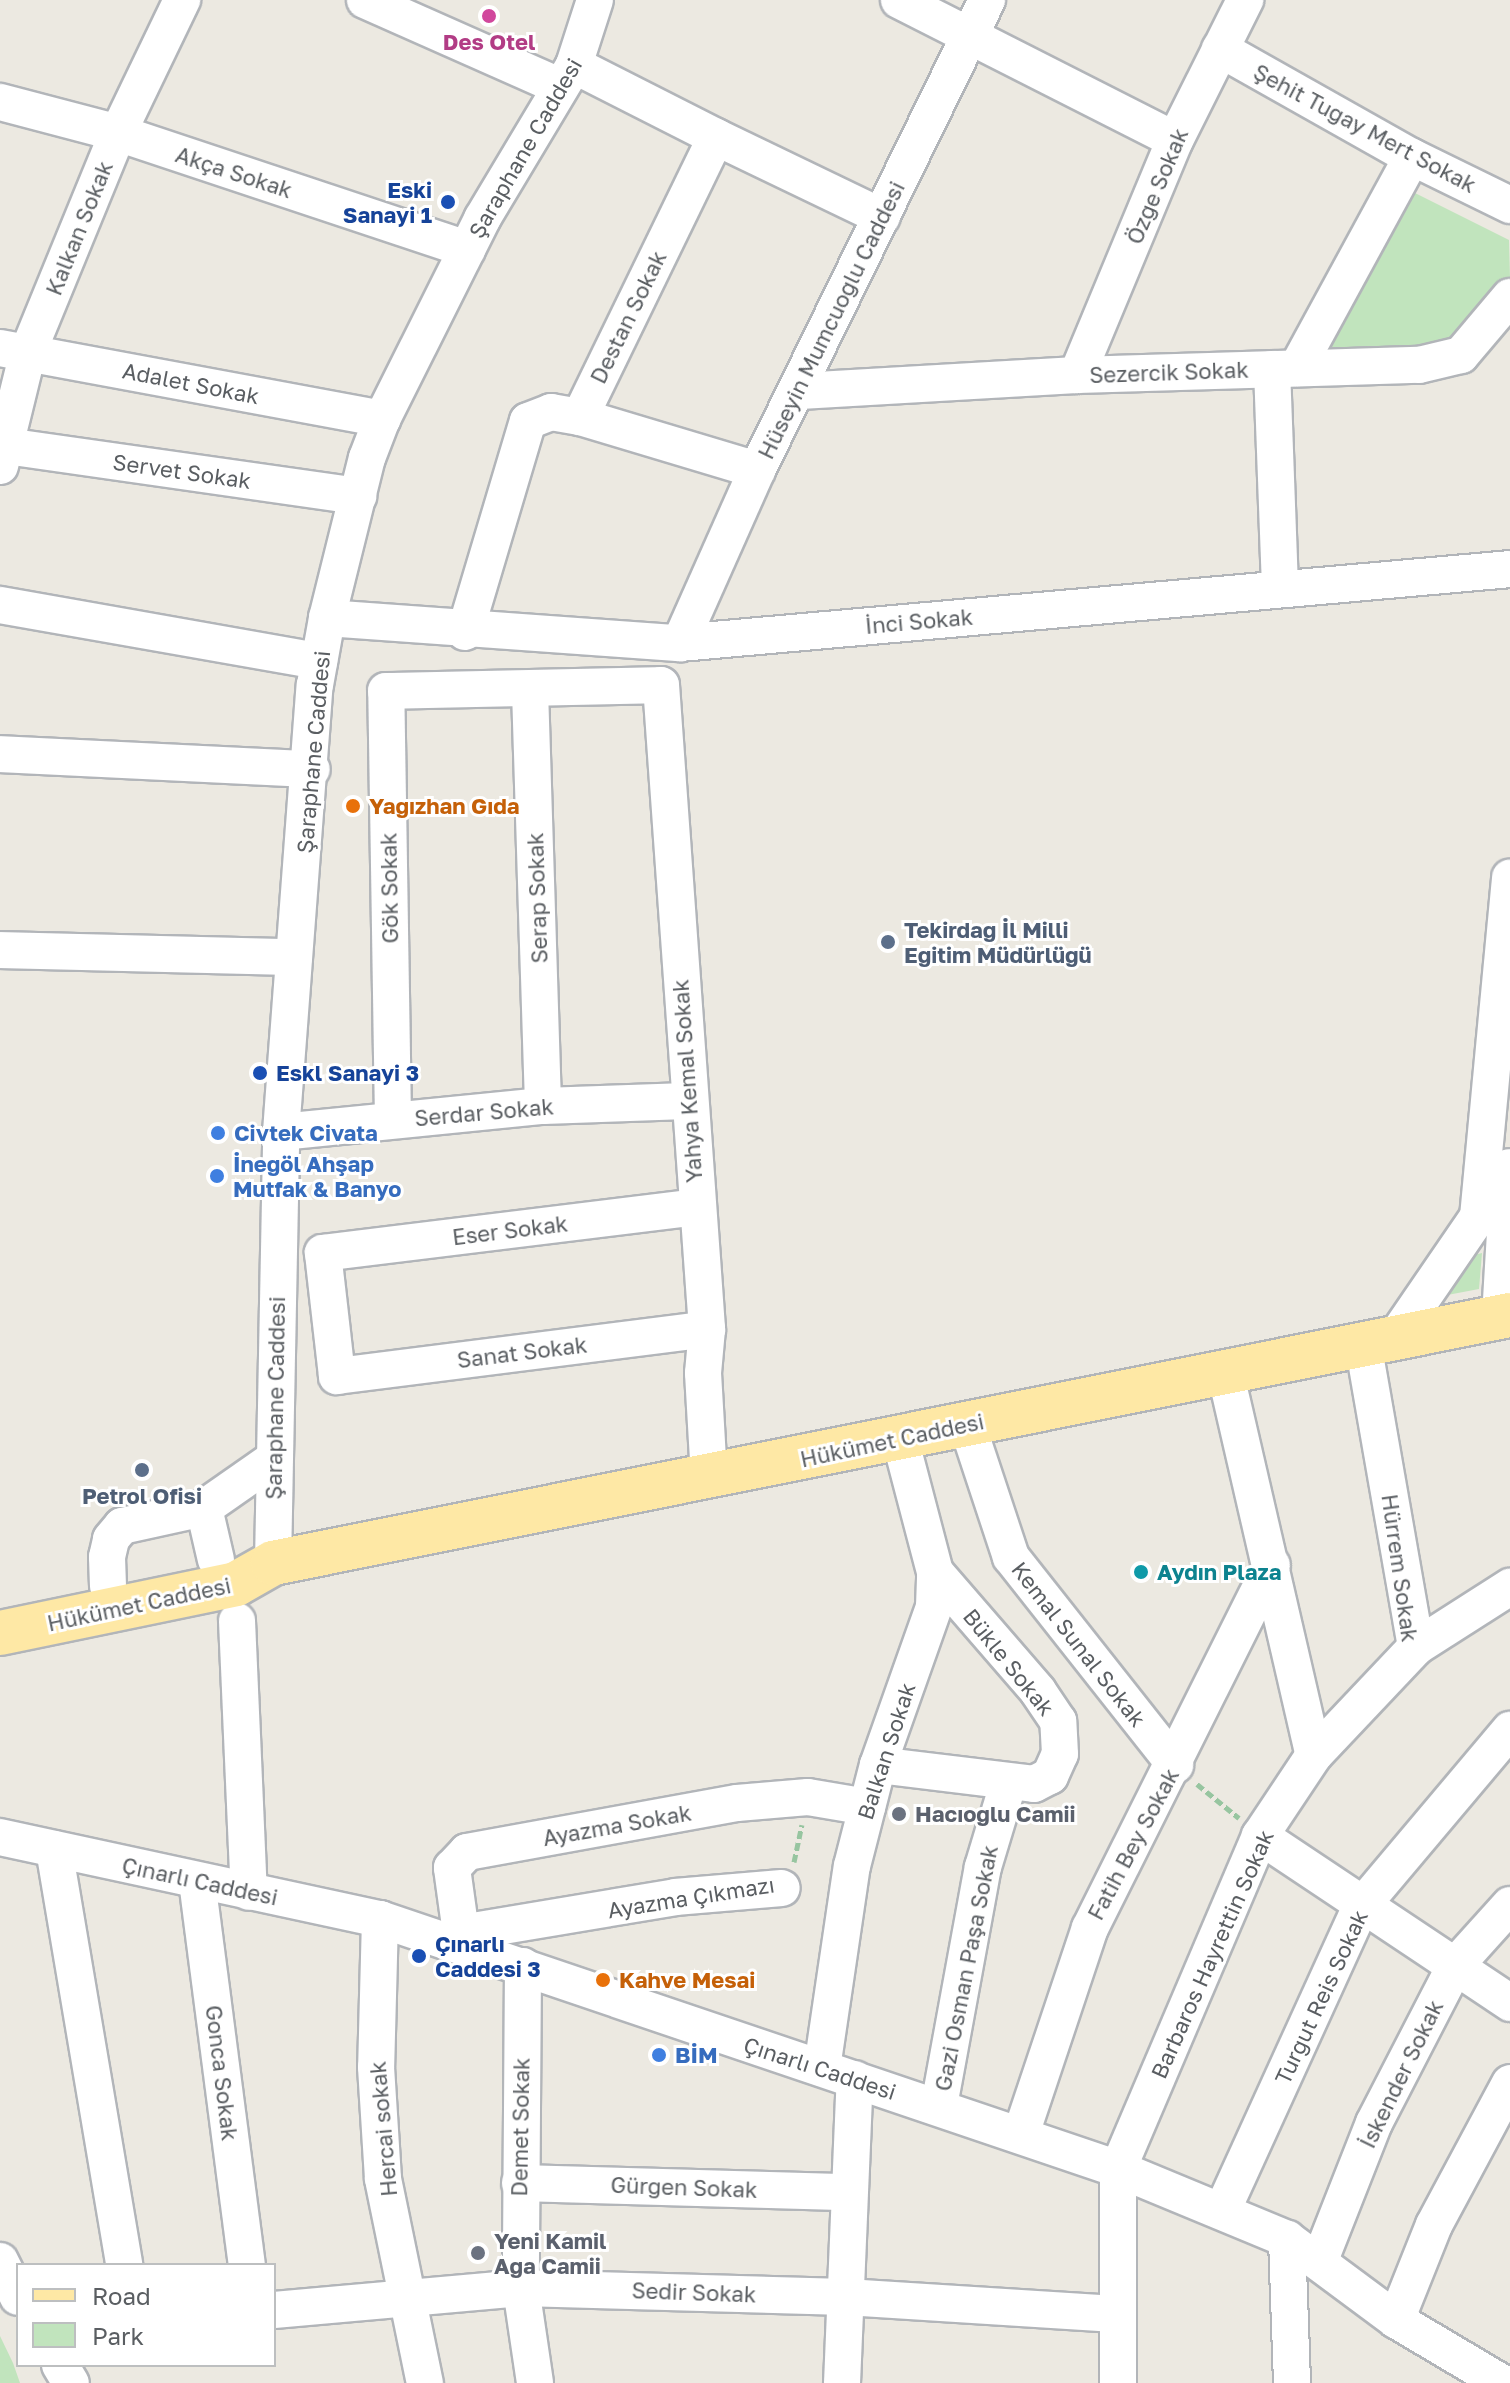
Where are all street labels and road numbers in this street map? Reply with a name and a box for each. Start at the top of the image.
street label: Şaraphane Caddesi [463,53,587,243]
street label: Şehit Tugay Mert Sokak [1249,58,1481,198]
street label: Özge Sokak [1121,124,1193,248]
street label: Akça Sokak [172,141,296,203]
street label: Kalkan Sokak [40,157,118,299]
street label: Hüseyin Mumcuoğlu Caddesi [752,177,910,463]
street label: Destan Sokak [584,246,672,388]
street label: Sezercik Sokak [1089,356,1249,388]
street label: Adalet Sokak [120,357,262,409]
street label: Servet Sokak [111,448,253,494]
street label: İnci Sokak [864,603,974,639]
street label: Şaraphane Caddesi [291,650,335,854]
street label: Gök Sokak [375,832,403,944]
street label: Serap Sokak [522,832,552,964]
street label: Yahya Kemal Sokak [667,978,707,1184]
street label: Serdar Sokak [413,1093,555,1131]
street label: Eser Sokak [451,1210,569,1250]
street label: Şaraphane Caddesi [260,1296,290,1500]
street label: Sanat Sokak [455,1331,589,1373]
street label: Hükümet Caddesi [798,1408,986,1472]
street label: Hürrem Sokak [1377,1492,1423,1644]
street label: Kemal Sunal Sokak [1006,1556,1152,1732]
street label: Hükümet Caddesi [45,1572,233,1636]
street label: Bükle Sokak [958,1603,1060,1721]
street label: Balkan Sokak [851,1679,921,1823]
street label: Fatih Bey Sokak [1082,1764,1184,1924]
street label: Ayazma Sokak [541,1799,693,1851]
street label: Barbaros Hayrettin Sokak [1145,1826,1279,2082]
street label: Gazi Osman Paşa Sokak [929,1843,1003,2093]
street label: Çınarlı Caddesi [120,1852,280,1910]
street label: Ayazma Çıkmazı [606,1871,776,1923]
street label: Turgut Reis Sokak [1269,1906,1373,2088]
street label: İskender Sokak [1354,1996,1448,2152]
street label: Gonca Sokak [201,2004,243,2142]
street label: Çınarlı Caddesi [741,2031,899,2105]
street label: Demet Sokak [506,2057,534,2197]
street label: Hercai sokak [364,2060,402,2198]
street label: Gürgen Sokak [610,2171,758,2203]
street label: Sedir Sokak [631,2277,757,2307]

